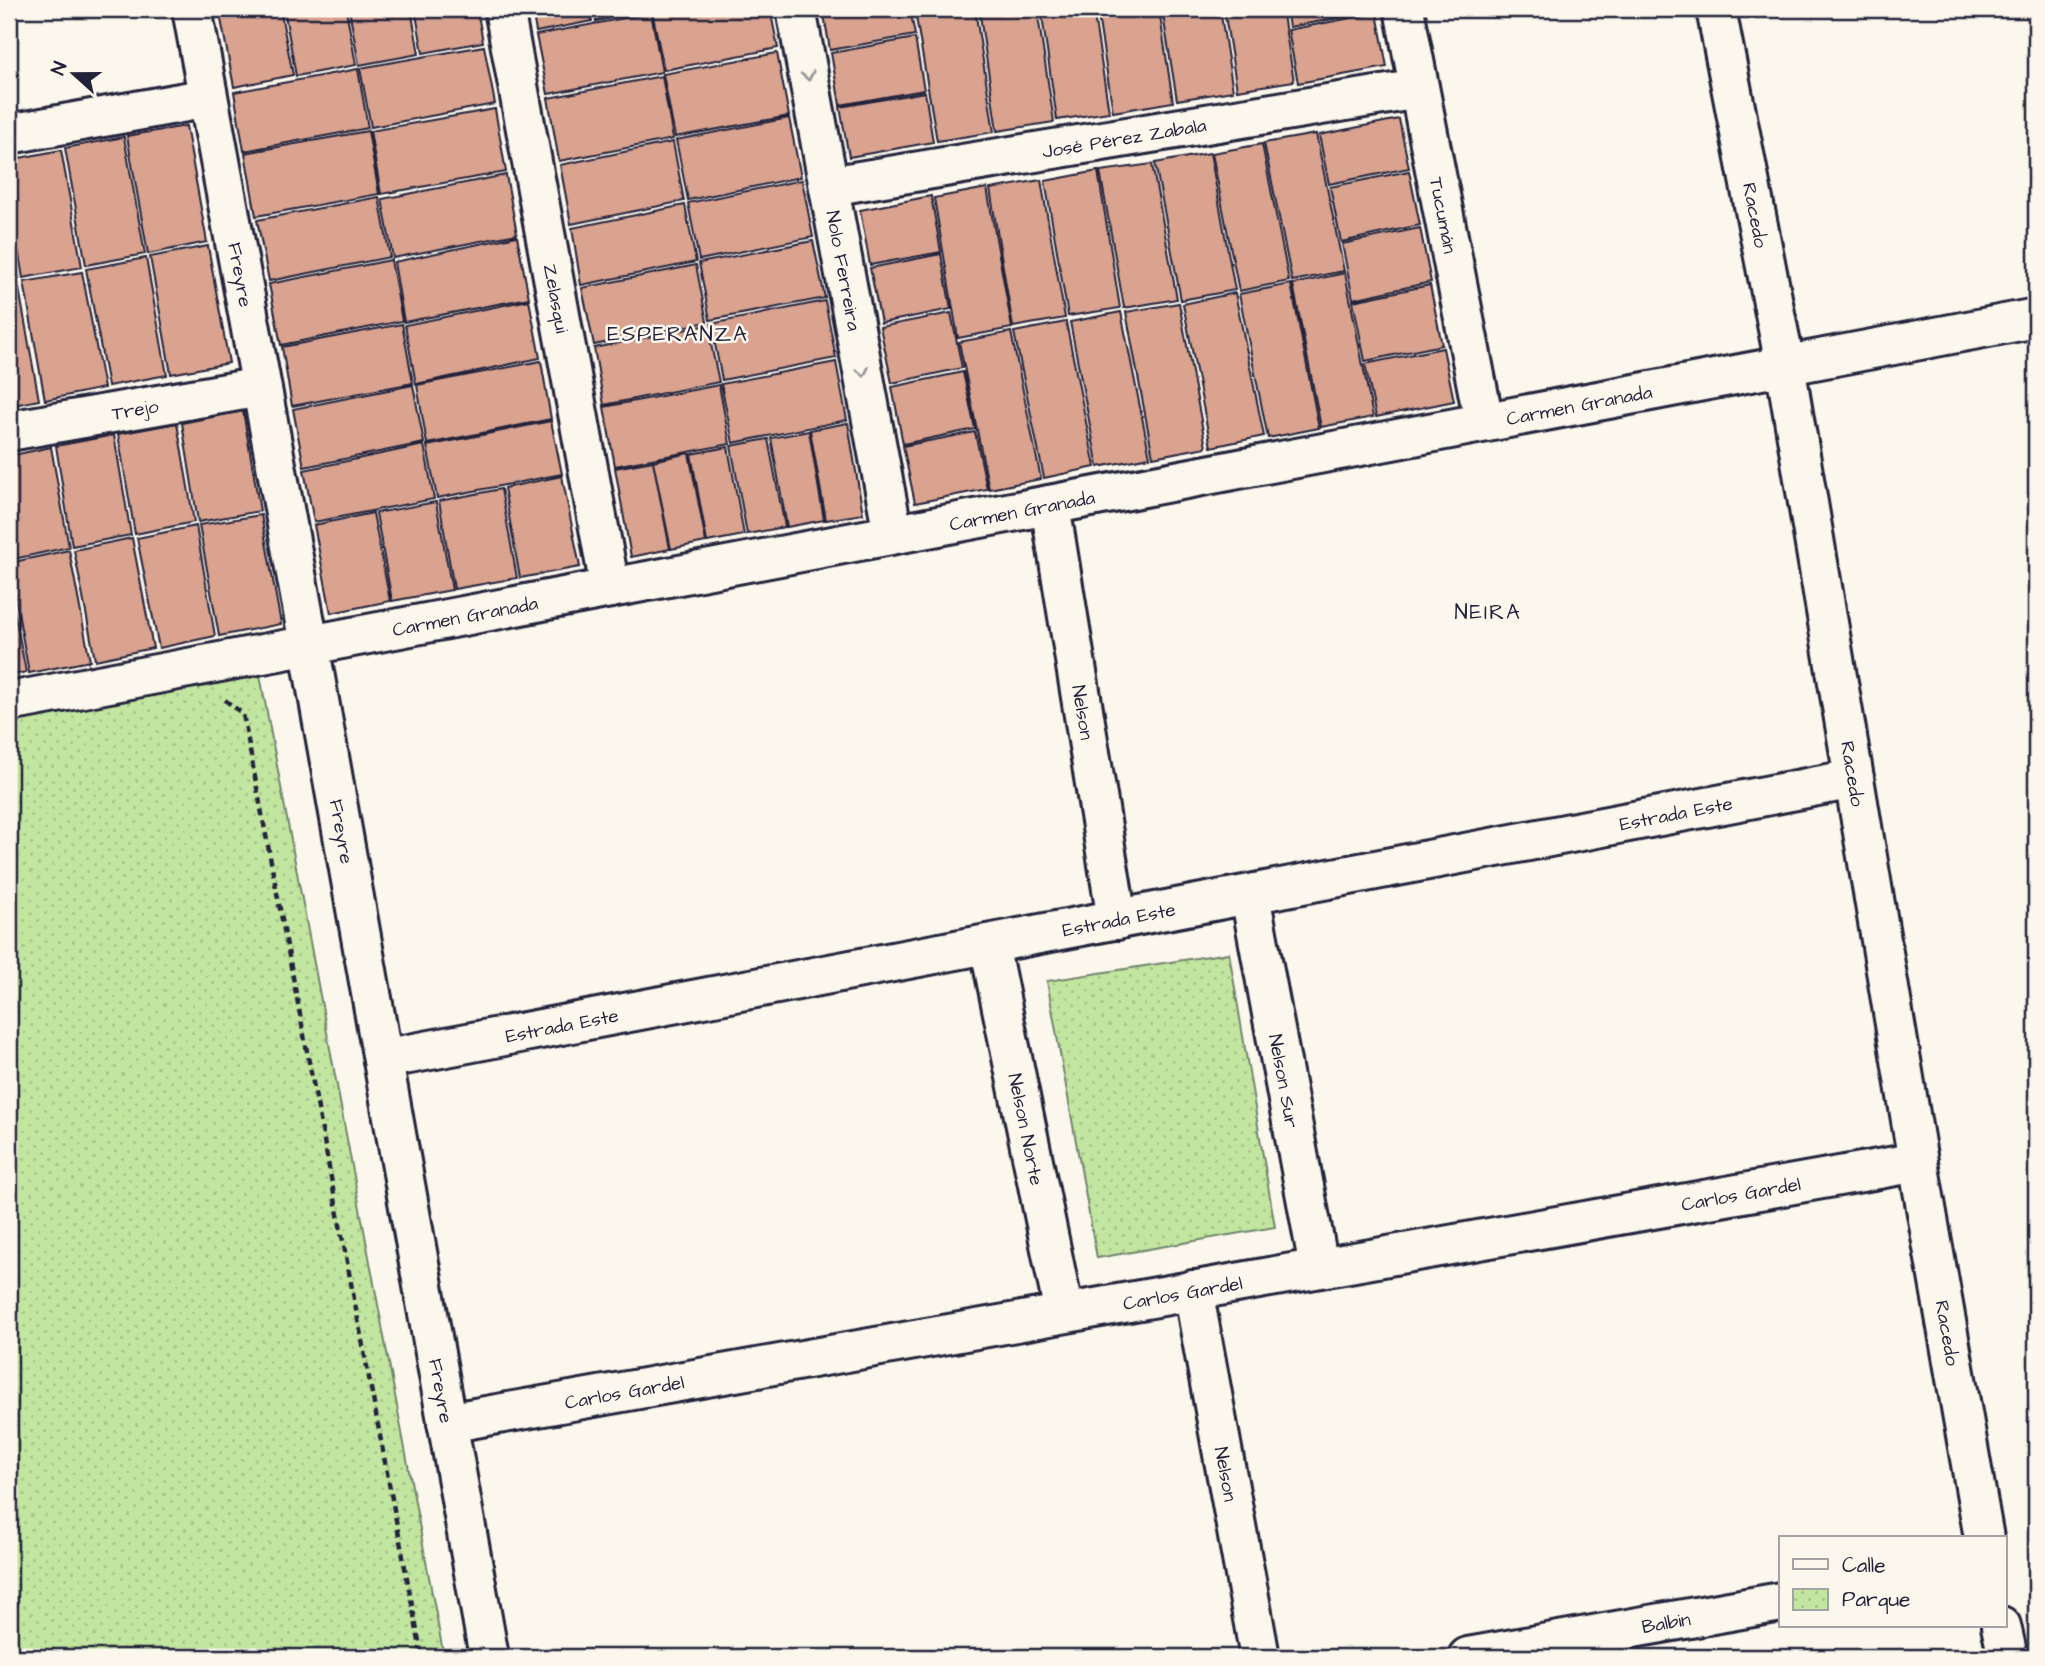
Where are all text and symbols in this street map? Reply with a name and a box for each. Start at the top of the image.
north arrow [38,38,108,108]
text: N [45,58,74,79]
one-way arrow [800,70,815,82]
street label: José Pérez Zabala [1040,112,1209,166]
street label: Tucumán [1422,175,1463,256]
street label: Racedo [1735,180,1774,251]
street label: Nolo Ferreira [819,209,867,333]
street label: Freyre [220,240,259,309]
street label: Zelasqui [536,262,575,335]
district label: ESPERANZA [607,320,749,349]
one-way arrow [855,366,870,378]
street label: Carmen Granada [1504,379,1655,433]
street label: Trejo [110,393,161,428]
street label: Carmen Granada [947,485,1098,539]
street label: Carmen Granada [390,590,541,644]
district label: NEIRA [1454,598,1522,627]
street label: Nelson [1064,683,1100,742]
street label: Racedo [1833,739,1871,809]
street label: Estrada Este [1617,790,1735,838]
street label: Freyre [322,797,360,866]
street label: Estrada Este [1060,896,1178,944]
street label: Estrada Este [503,1002,621,1050]
street label: Nelson Sur [1261,1032,1305,1131]
street label: Nelson Norte [1001,1071,1050,1188]
street label: Carlos Gardel [1679,1171,1803,1219]
street label: Carlos Gardel [1121,1270,1245,1318]
street label: Racedo [1927,1298,1966,1368]
street label: Freyre [421,1356,459,1425]
street label: Carlos Gardel [563,1369,686,1417]
street label: Nelson [1207,1445,1243,1504]
legend [1779,1536,2007,1628]
text: Calle [1842,1551,1886,1580]
text: Parque [1842,1585,1910,1614]
street label: Balbin [1640,1606,1693,1641]

